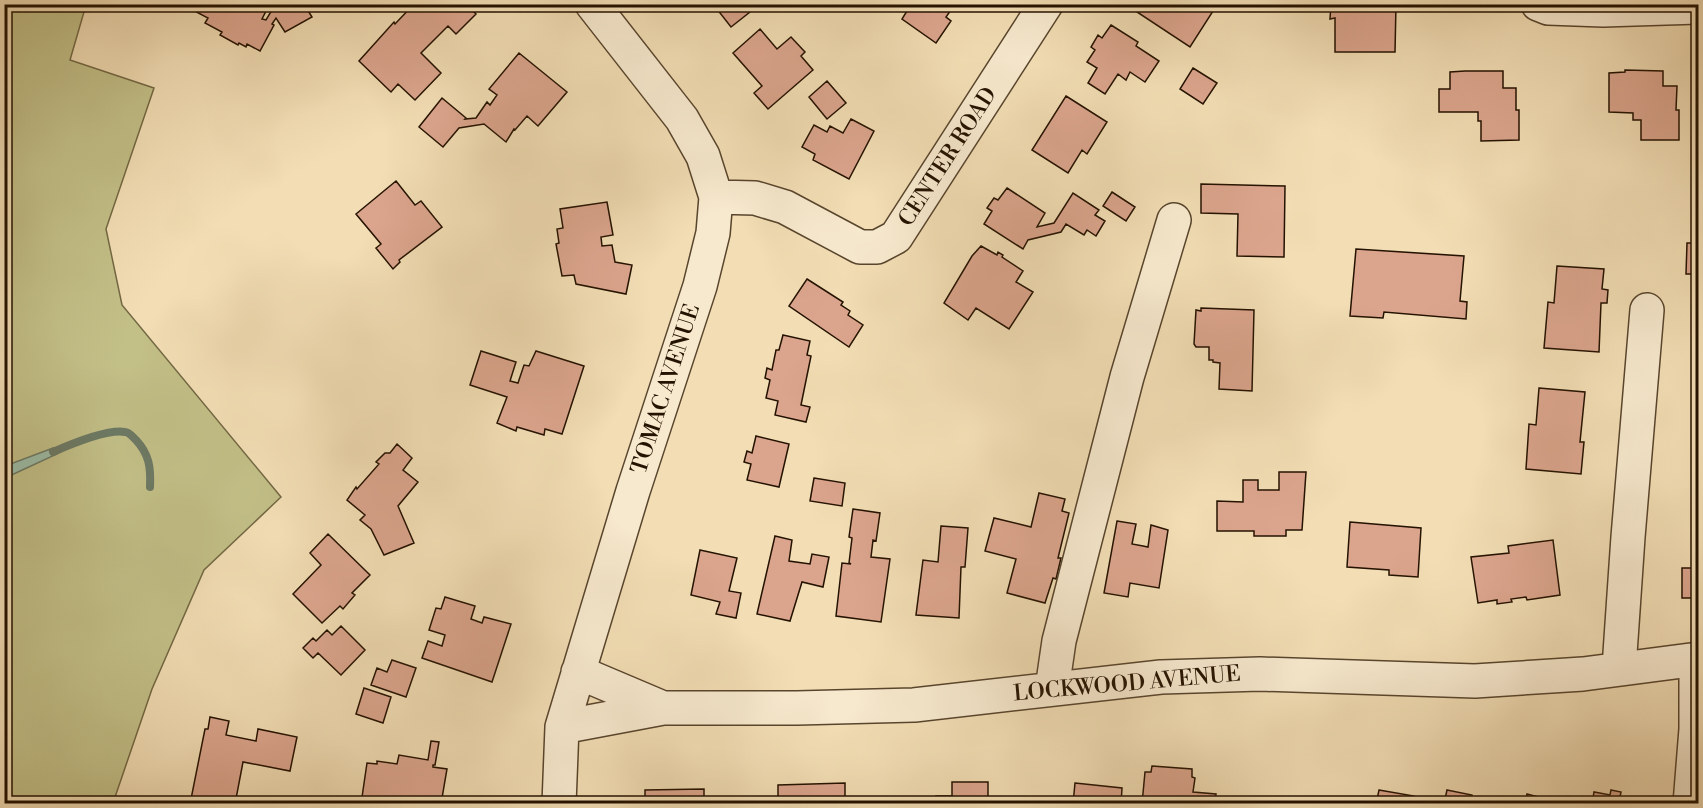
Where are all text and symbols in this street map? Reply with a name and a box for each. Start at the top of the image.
street label: CENTER ROAD [893,82,1003,232]
street label: TOMAC AVENUE [626,301,706,477]
street label: LOCKWOOD AVENUE [1012,661,1242,707]

